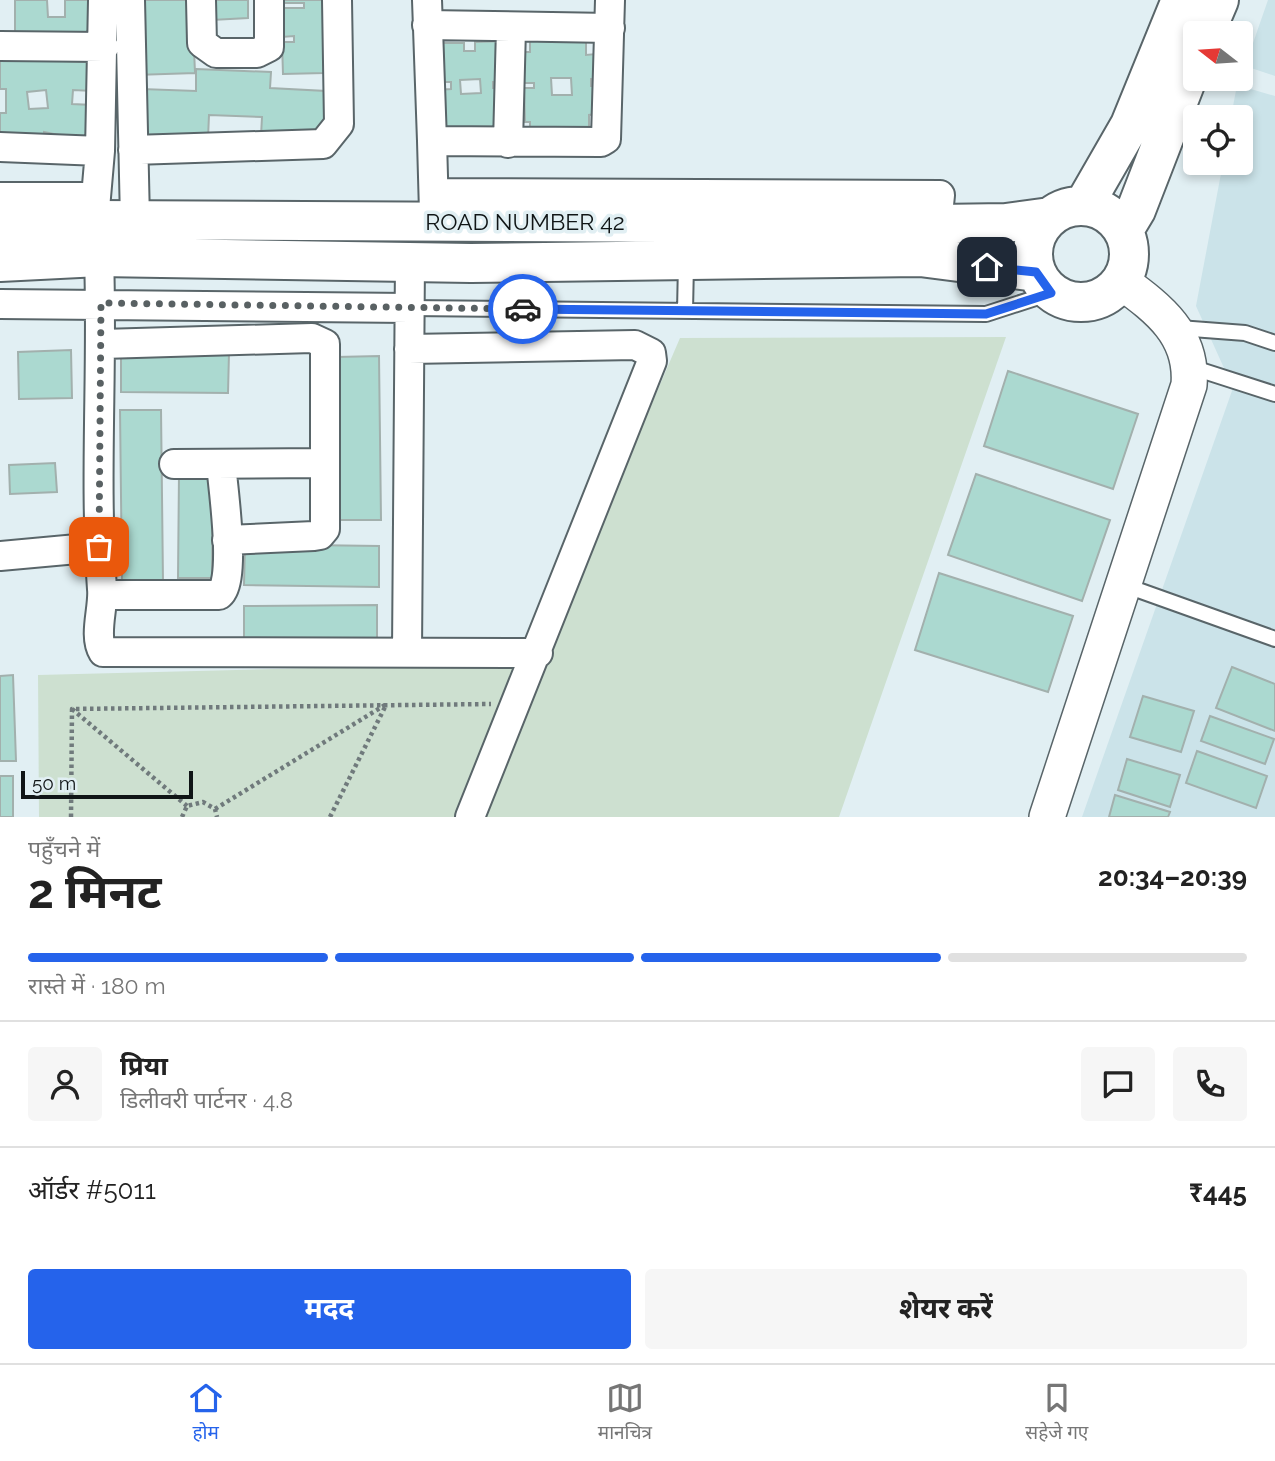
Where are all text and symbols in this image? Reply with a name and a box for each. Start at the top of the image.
north arrow [1183,21,1253,91]
map controls [1183,21,1253,175]
button: locate [1183,105,1253,175]
street label: ROAD NUMBER 42 [425,208,625,235]
pin [957,237,1017,297]
icon: home [968,248,1006,286]
courier [488,274,558,344]
icon: car [504,290,542,328]
pin [69,517,129,577]
icon: bag [80,528,118,566]
scale bar [21,768,192,800]
text: 50 m [32,772,76,794]
text: पहुँचने में [28,835,100,862]
text: 20:34–20:39 [1098,862,1247,892]
text: 2 मिनट [28,865,162,919]
text: रास्ते में · 180 m [28,972,166,999]
button: person [28,1047,102,1121]
button: chat [1081,1047,1155,1121]
button: phone [1173,1047,1247,1121]
text: प्रिया [120,1051,168,1081]
text: डिलीवरी पार्टनर · 4.8 [120,1086,293,1113]
text: ऑर्डर #5011 [28,1175,156,1205]
text: ₹445 [1189,1178,1247,1208]
button: मदद [28,1269,631,1349]
button: शेयर करें [645,1269,1247,1349]
tab: होम [187,1379,225,1447]
tab: मानचित्र [598,1379,652,1447]
tab: सहेजे गए [1025,1379,1088,1447]

